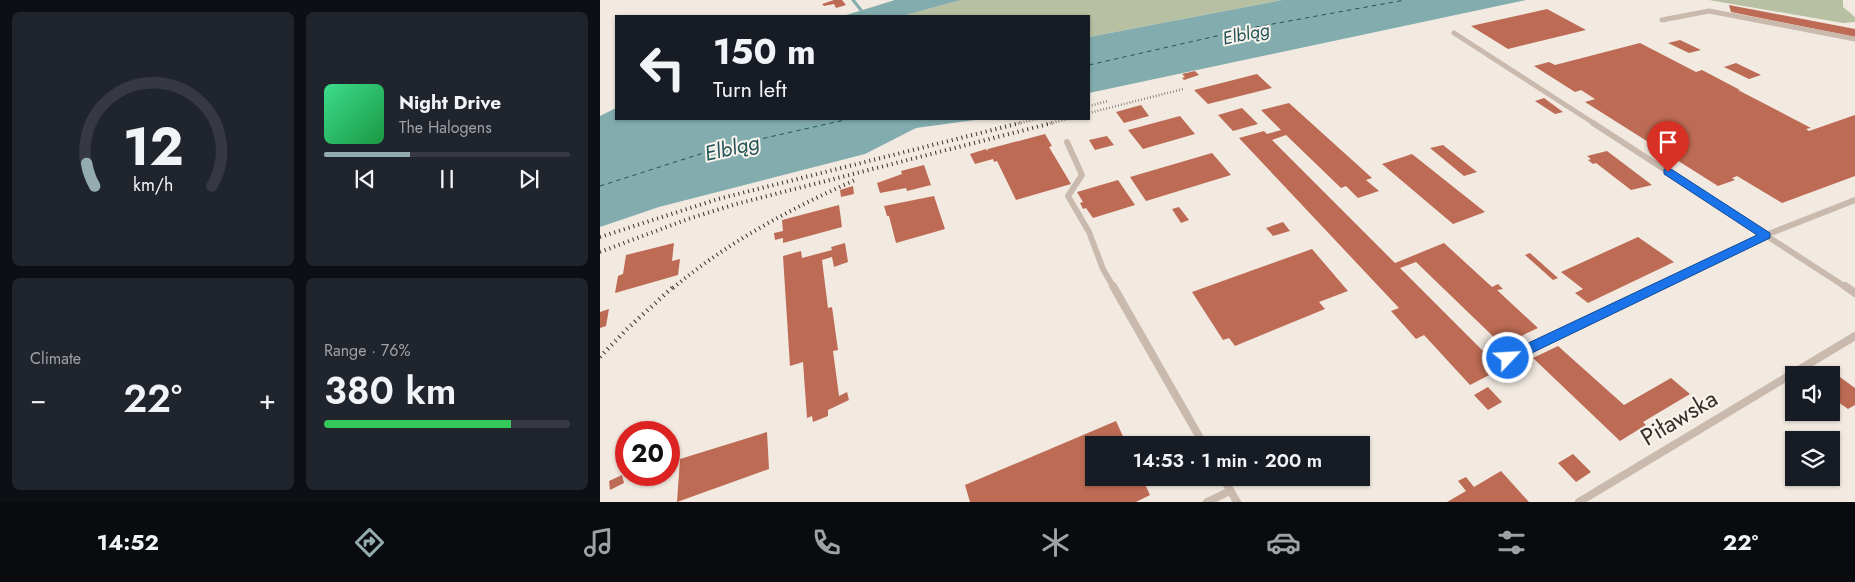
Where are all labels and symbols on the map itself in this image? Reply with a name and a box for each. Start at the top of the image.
water label: Elbląg [1220,16,1272,52]
pin [1647,121,1689,172]
water label: Elbląg [702,127,763,169]
position arrow [1481,331,1533,383]
street label: Piławska [1634,381,1724,454]
speed limit sign: 20 [615,421,680,486]

